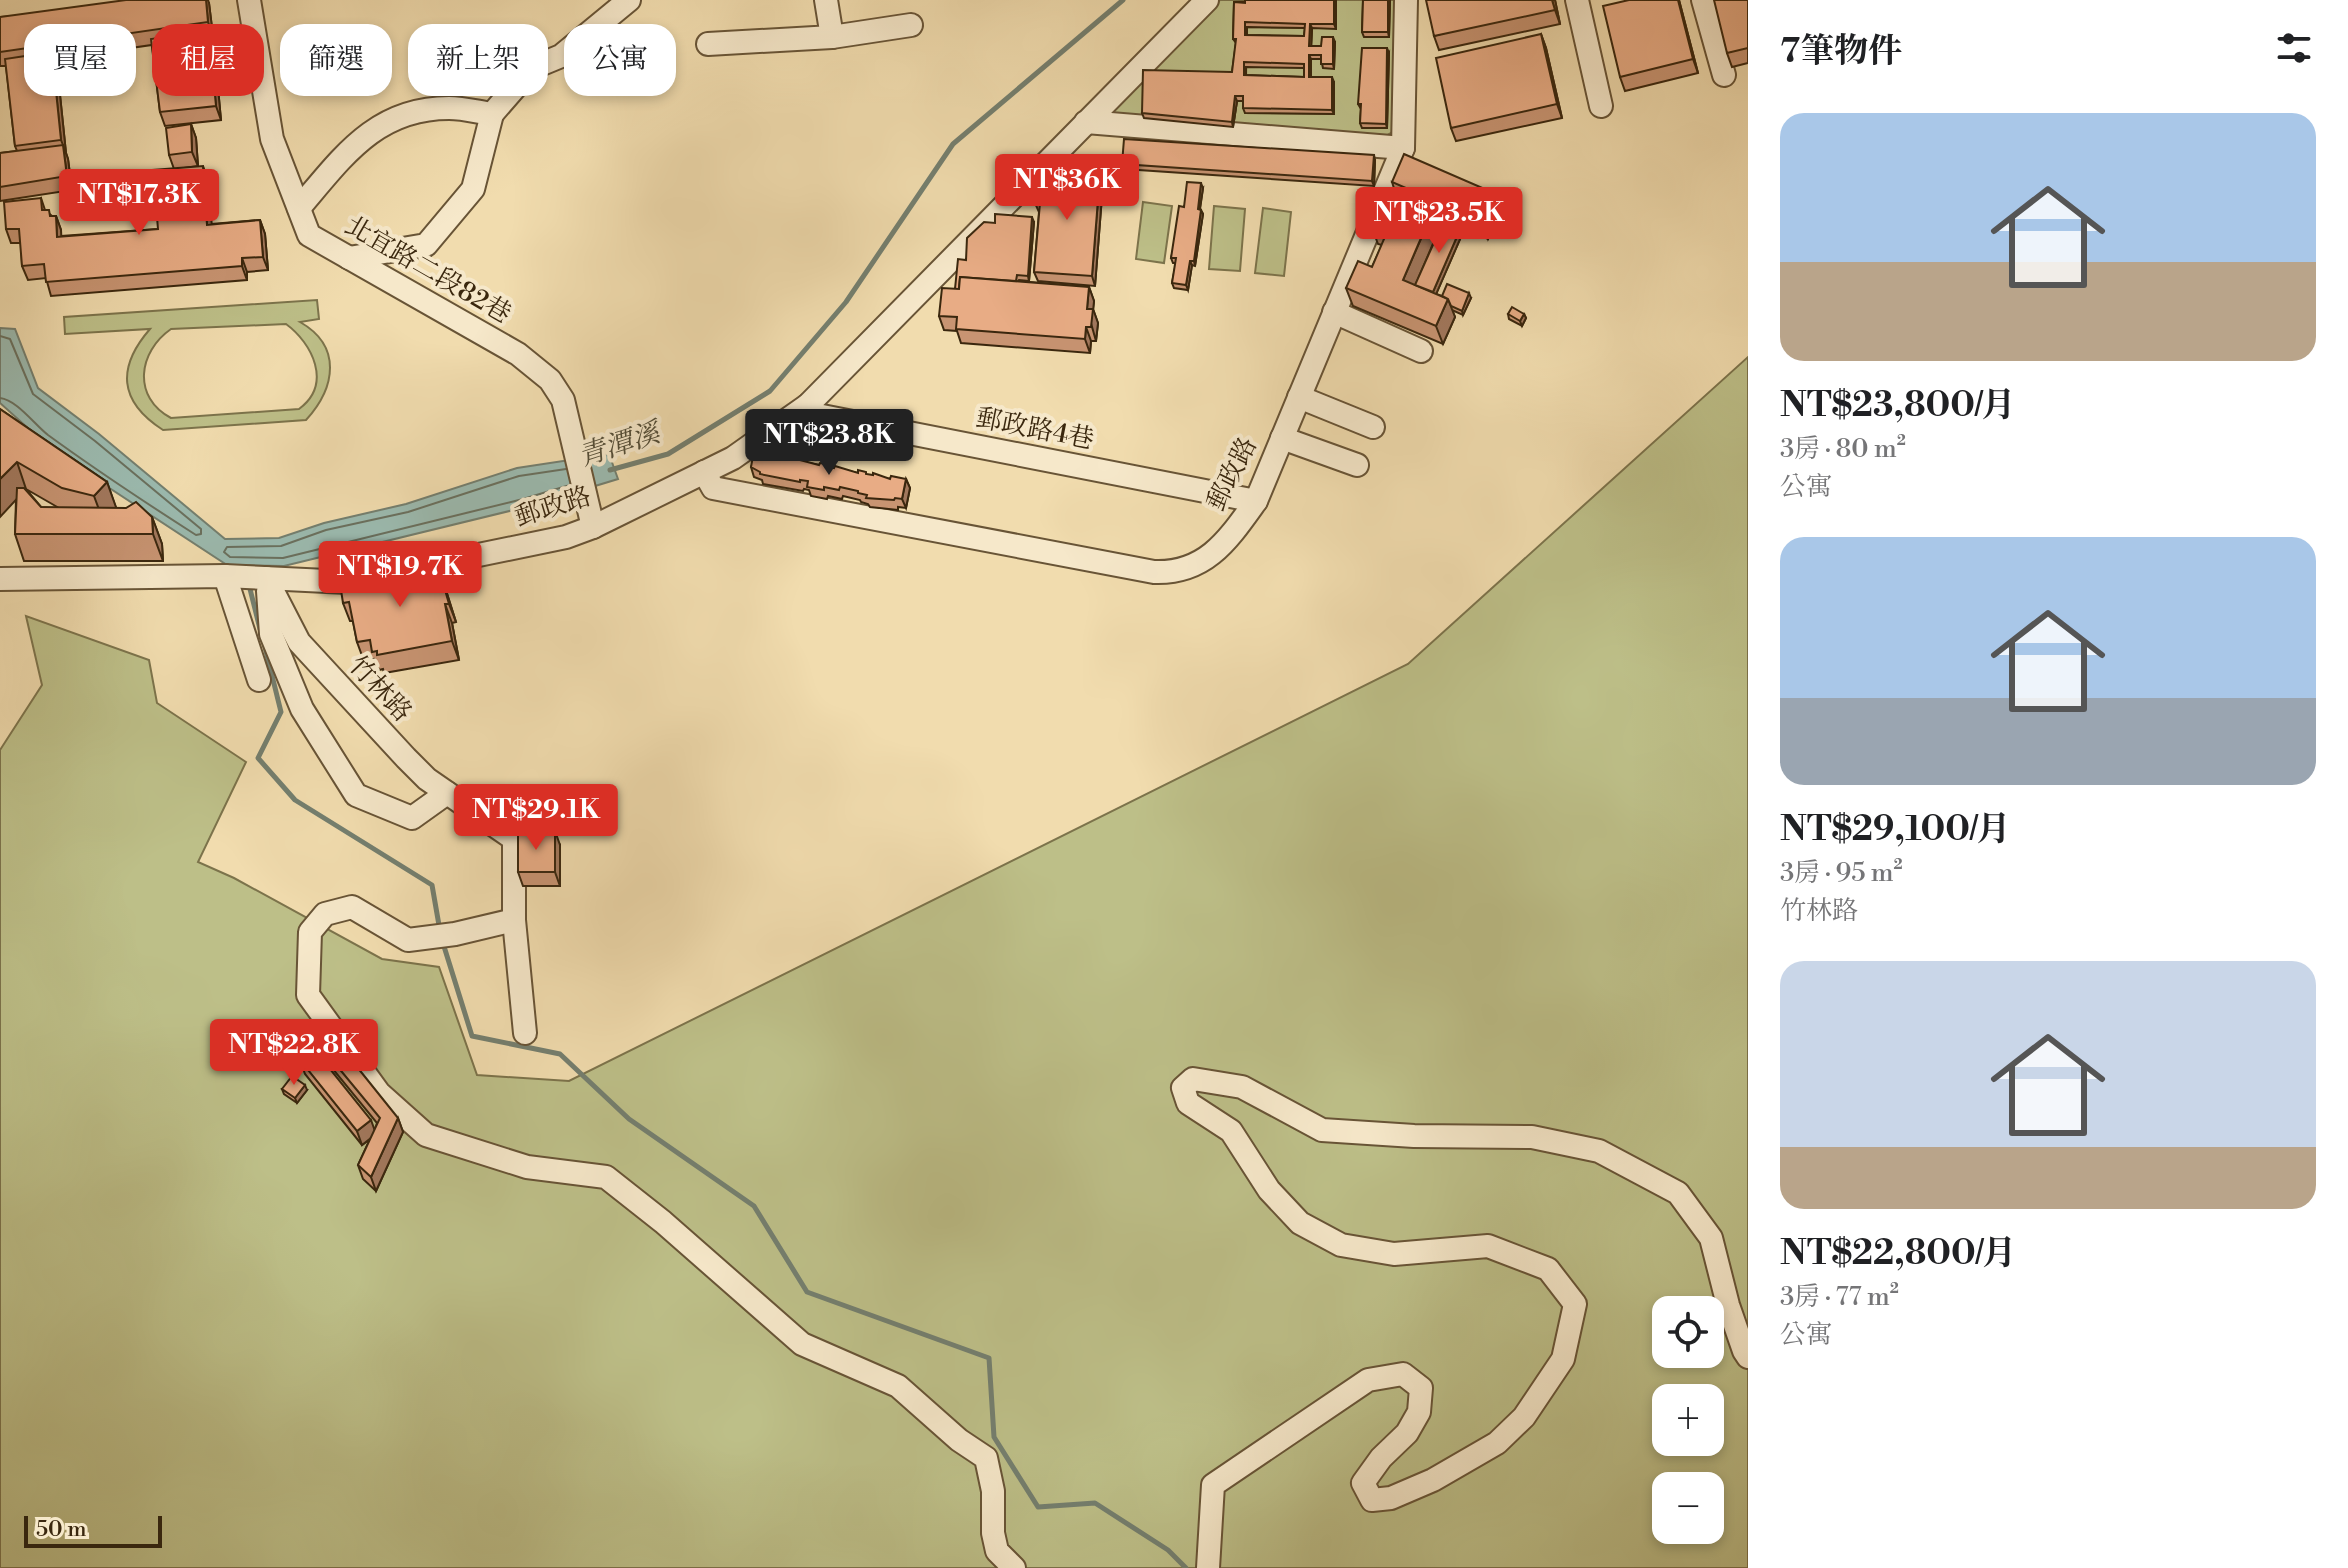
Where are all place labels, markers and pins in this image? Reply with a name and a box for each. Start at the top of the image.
pin: NT$36K [1002,154,1132,222]
pin: NT$17.3K [56,169,222,237]
pin: NT$23.5K [1356,187,1522,255]
pin: NT$23.8K [746,409,912,477]
pin: NT$19.7K [317,541,483,609]
pin: NT$29.1K [453,784,619,852]
pin: NT$22.8K [211,1019,377,1087]

